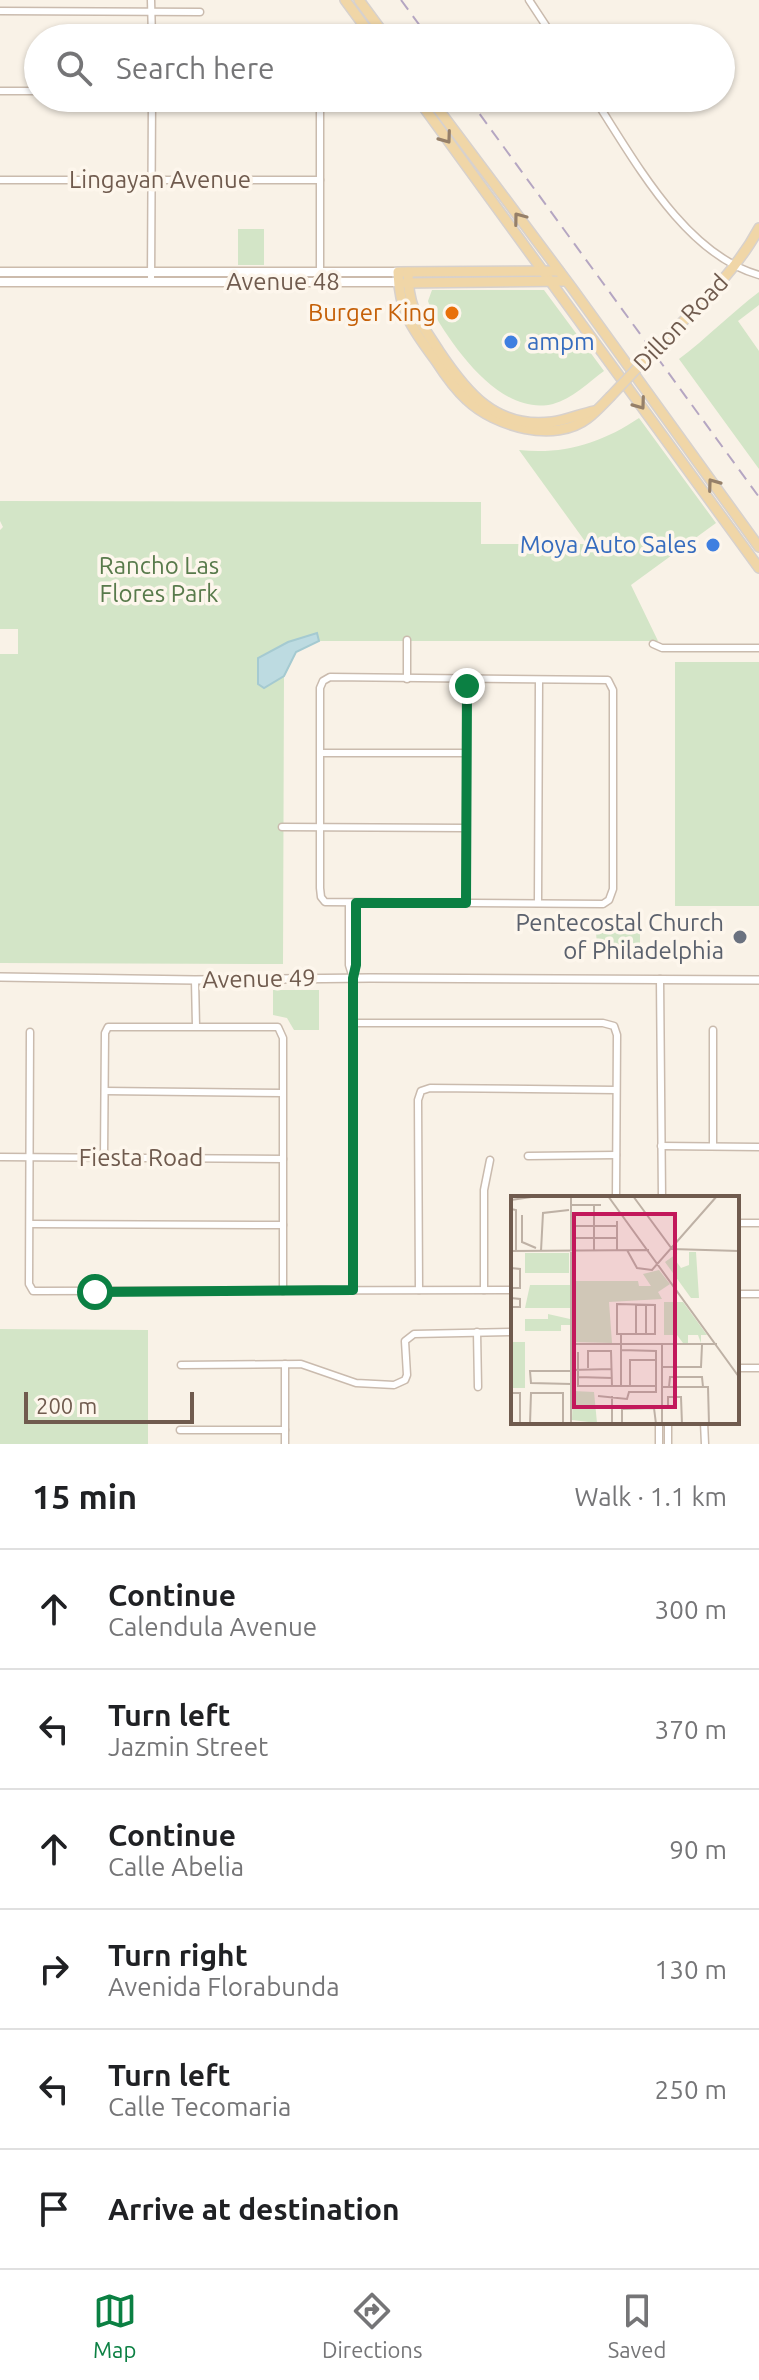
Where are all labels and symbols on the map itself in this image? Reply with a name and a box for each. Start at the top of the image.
one-way arrow [436,129,450,143]
street label: Lingayan Avenue [69,166,251,193]
one-way arrow [515,212,529,227]
street label: Avenue 48 [226,268,340,295]
street label: Dillon Road [628,269,733,377]
place label: Burger King [308,299,436,326]
marker: Burger King [443,304,461,322]
place label: ampm [527,328,595,355]
marker: ampm [502,333,520,351]
one-way arrow [630,395,645,410]
one-way arrow [708,479,723,493]
place label: Moya Auto Sales [520,531,697,558]
marker: Moya Auto Sales [704,536,722,554]
park label: Rancho Las Flores Park [99,552,219,607]
route end [449,668,485,704]
place label: Pentecostal Church of Philadelphia [515,909,724,964]
marker: Pentecostal Church of Philadelphia [731,928,749,946]
street label: Avenue 49 [202,964,316,993]
street label: Fiesta Road [79,1144,203,1171]
inset map [511,1196,739,1424]
route start [77,1274,113,1310]
scale bar [24,1388,194,1424]

